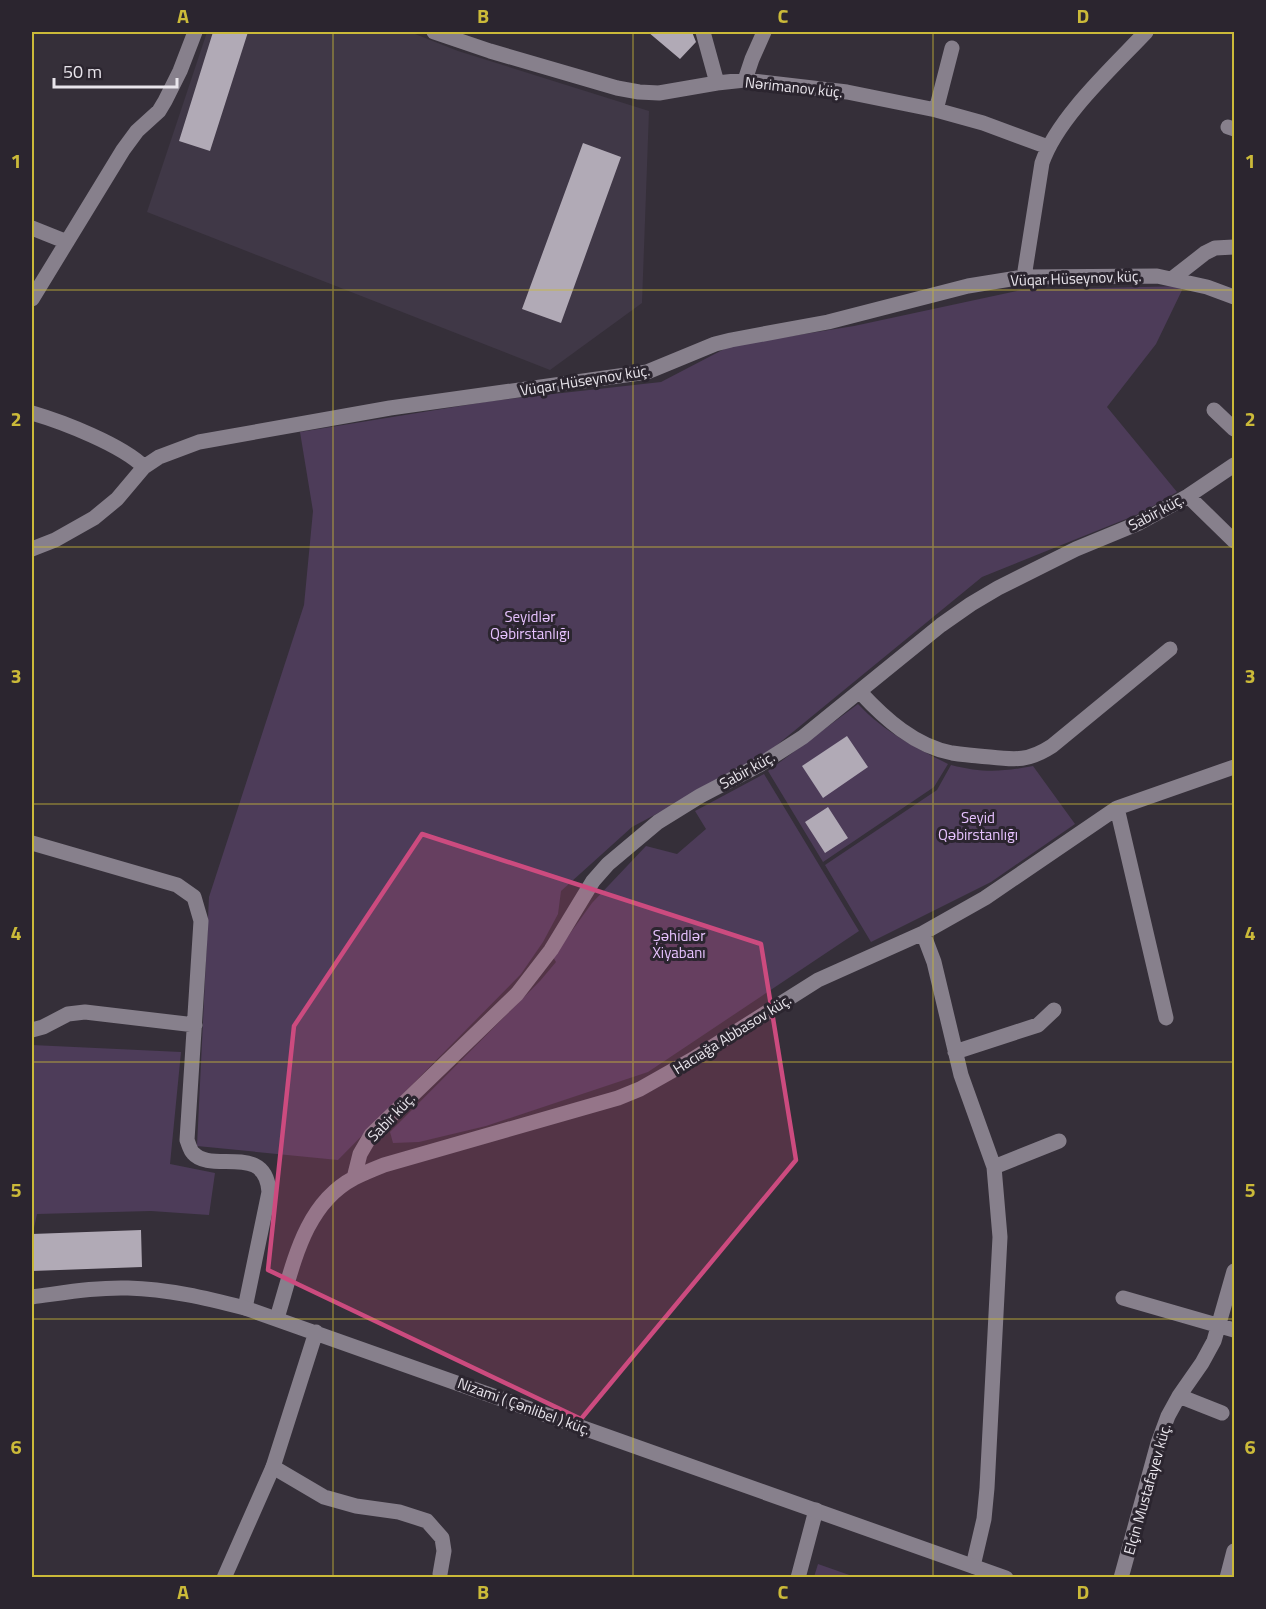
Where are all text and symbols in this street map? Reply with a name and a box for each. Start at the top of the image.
text: A [177,0,189,31]
text: B [477,0,489,31]
text: C [778,0,789,31]
text: D [1077,0,1089,31]
scale bar [54,51,177,89]
text: 50 m [63,58,102,85]
street label: Nərimanov küç. [744,70,844,104]
text: 1 [10,145,22,176]
text: 1 [1244,145,1256,176]
street label: Vüqar Hüseynov küç. [1010,264,1142,292]
street label: Vüqar Hüseynov küç. [518,358,652,402]
text: 2 [10,403,22,434]
text: 2 [1244,403,1256,434]
street label: Sabir küç. [1124,488,1188,536]
park label: Seyidlər Qəbirstanlığı [490,605,570,645]
text: 3 [10,660,22,691]
text: 3 [1244,660,1256,691]
street label: Sabir küç. [715,745,779,795]
park label: Seyid Qəbirstanlığı [938,806,1018,846]
text: 4 [10,917,22,948]
text: 4 [1244,917,1256,948]
park label: Şəhidlər Xiyabanı [652,924,706,964]
street label: Hacıağa Abbasov küç. [668,988,796,1080]
street label: Sabir küç. [362,1087,420,1147]
text: 5 [10,1174,22,1205]
text: 5 [1244,1174,1256,1205]
street label: Nizami ( Çənlibel ) küç. [454,1371,594,1441]
street label: Elçin Mustafayev küç. [1117,1421,1177,1557]
text: 6 [10,1431,22,1462]
text: 6 [1244,1431,1256,1462]
text: A [177,1576,189,1607]
text: B [477,1576,489,1607]
text: C [778,1576,789,1607]
text: D [1077,1576,1089,1607]

